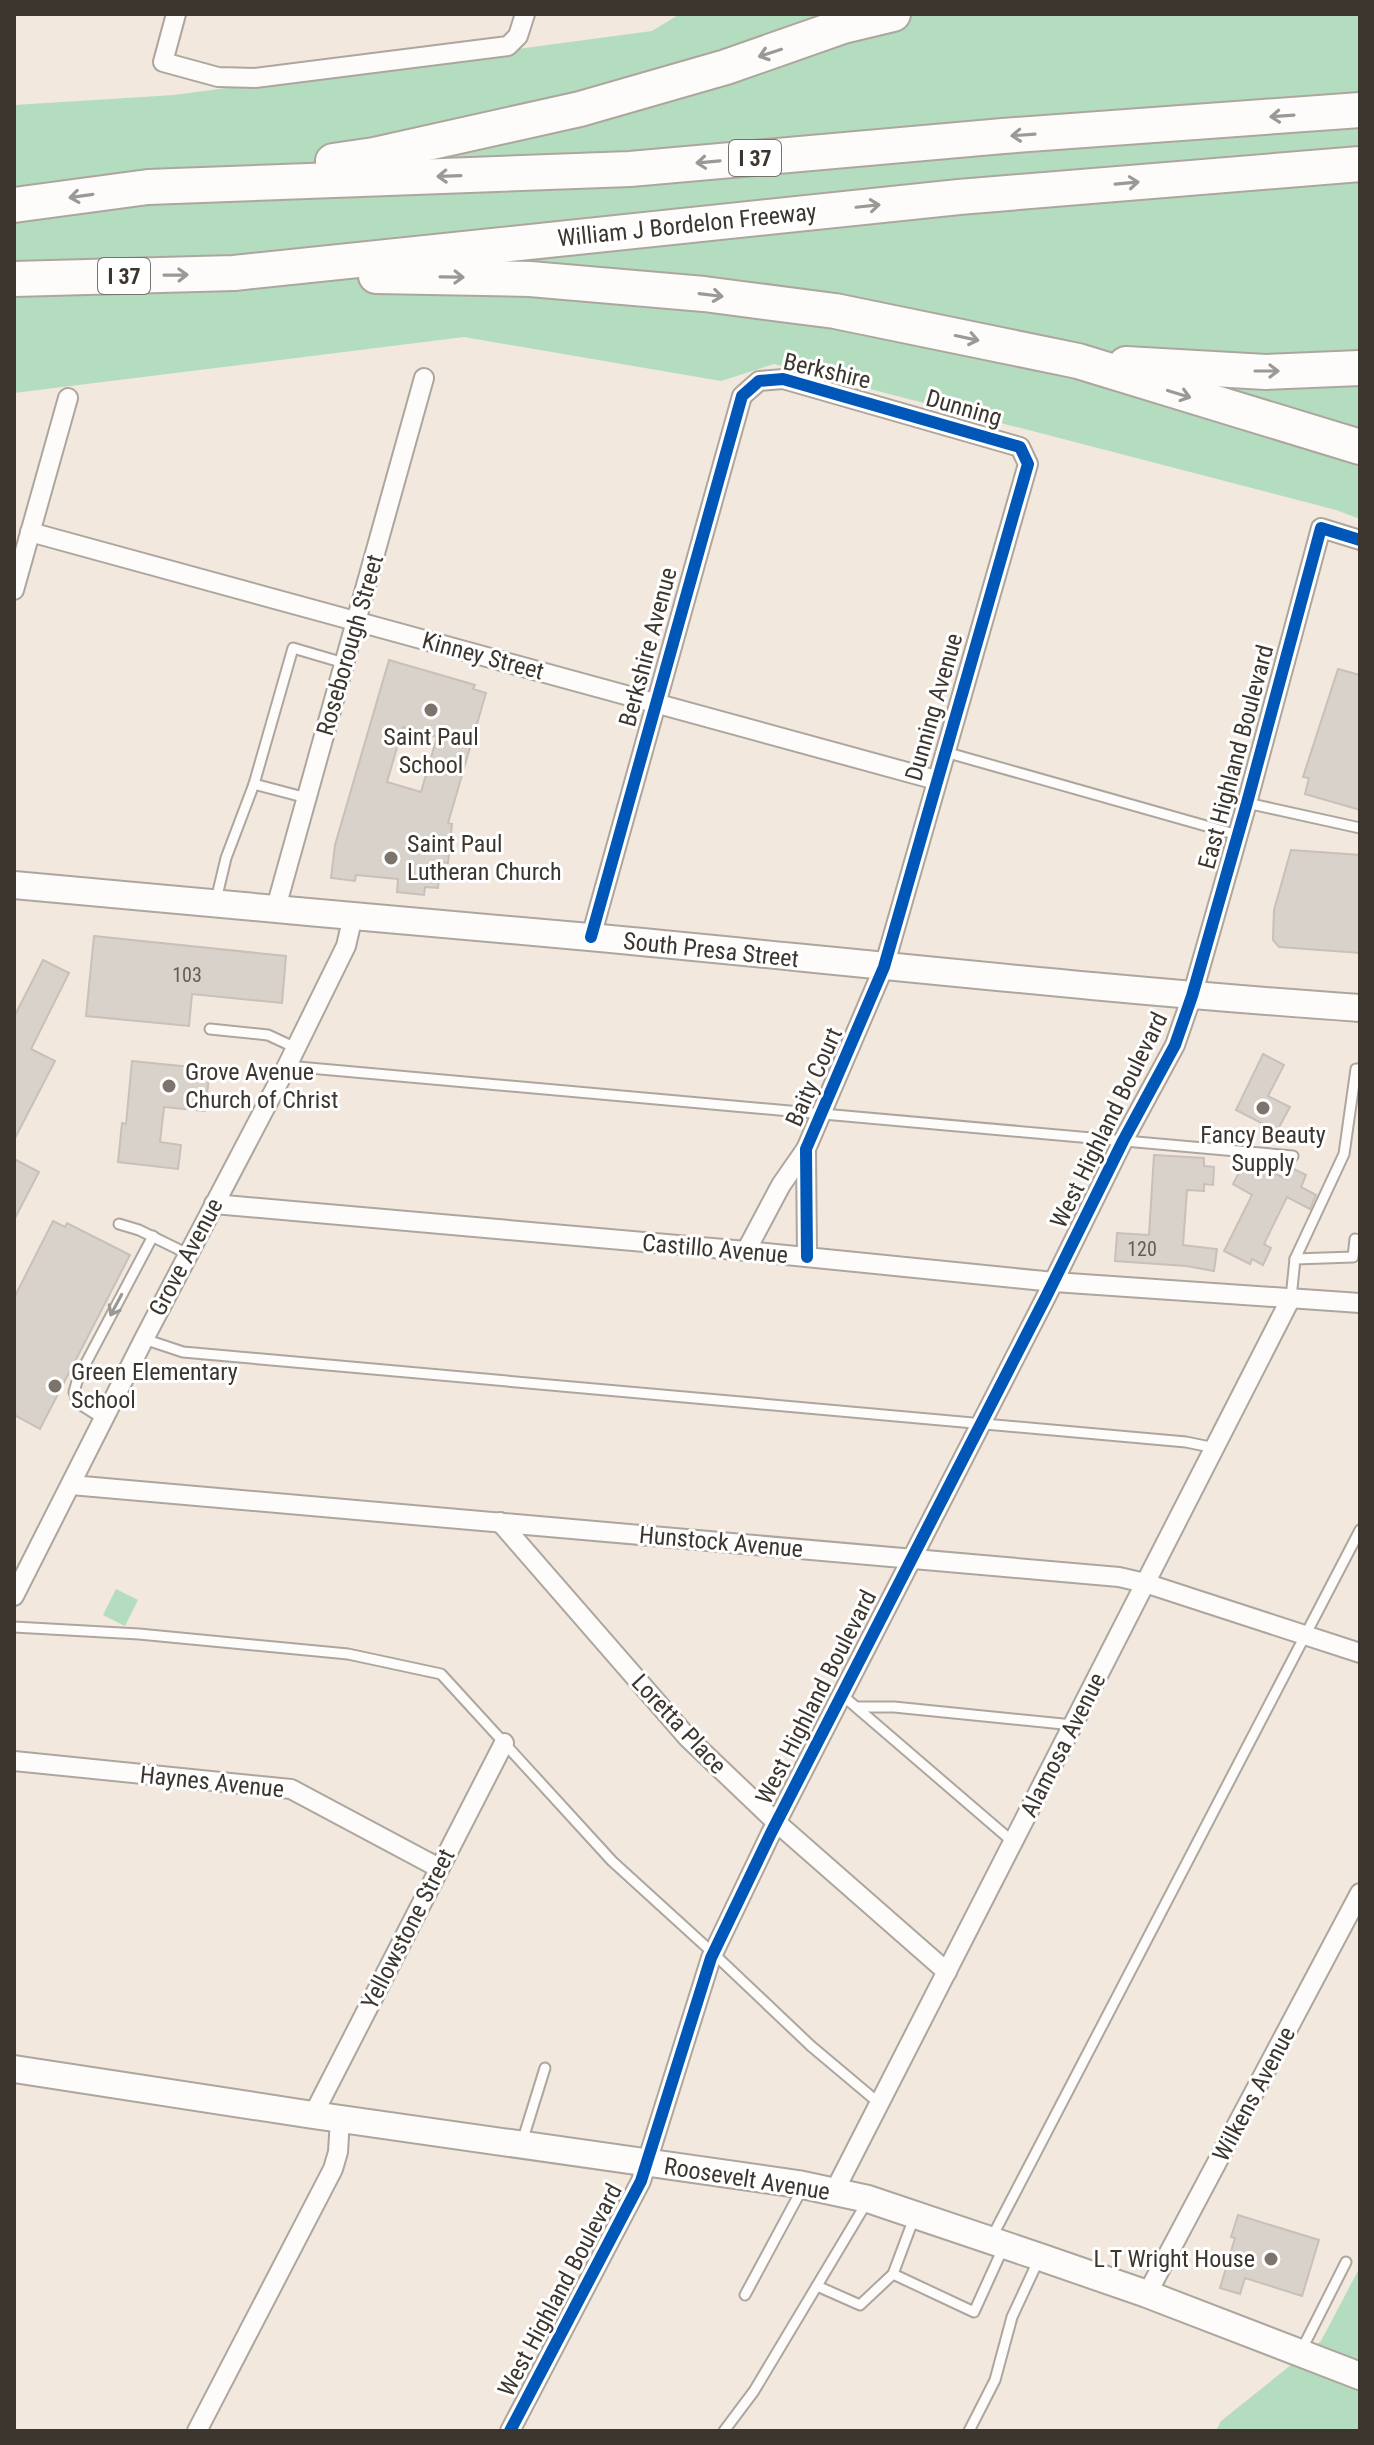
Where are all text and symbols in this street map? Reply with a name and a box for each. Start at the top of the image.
one-way arrow [758,47,783,61]
one-way arrow [1269,109,1296,124]
one-way arrow [1010,128,1037,143]
road number: I 37 [729,140,781,176]
one-way arrow [695,155,722,170]
one-way arrow [436,168,463,183]
one-way arrow [1113,175,1140,190]
one-way arrow [69,189,94,204]
street label: William J Bordelon Freeway [556,197,818,253]
one-way arrow [854,198,881,213]
road number: I 37 [98,258,150,294]
one-way arrow [162,267,189,283]
one-way arrow [438,270,465,285]
one-way arrow [698,288,723,303]
one-way arrow [954,331,979,346]
street label: Berkshire [781,347,873,395]
one-way arrow [1254,363,1280,379]
street label: Dunning [923,384,1005,432]
one-way arrow [1165,387,1191,402]
street label: Roseborough Street [311,551,389,739]
street label: Berkshire Avenue [613,564,683,730]
street label: Kinney Street [419,626,547,686]
street label: Dunning Avenue [900,630,968,784]
street label: East Highland Boulevard [1193,642,1279,872]
marker: Saint Paul School [422,701,440,719]
place label: Saint Paul School [383,723,479,779]
place label: Saint Paul Lutheran Church [407,830,561,886]
marker: Saint Paul Lutheran Church [382,849,400,867]
street label: South Presa Street [622,927,800,973]
house number: 103 [172,963,202,987]
street label: West Highland Boulevard [1045,1008,1173,1232]
street label: Baity Court [780,1023,848,1131]
place label: Grove Avenue Church of Christ [185,1058,338,1114]
marker: Grove Avenue Church of Christ [160,1077,178,1095]
marker: Fancy Beauty Supply [1254,1099,1272,1117]
place label: Fancy Beauty Supply [1200,1121,1326,1177]
street label: Grove Avenue [143,1193,229,1321]
street label: Castillo Avenue [641,1229,789,1269]
house number: 120 [1127,1237,1157,1261]
one-way arrow [108,1293,124,1317]
place label: Green Elementary School [71,1358,238,1414]
marker: Green Elementary School [46,1377,64,1395]
street label: Hunstock Avenue [638,1521,804,1563]
street label: West Highland Boulevard [750,1585,882,1809]
street label: Alamosa Avenue [1015,1668,1111,1822]
street label: Loretta Place [626,1669,732,1779]
street label: Haynes Avenue [139,1761,285,1803]
street label: Yellowstone Street [356,1844,460,2014]
street label: Wilkens Avenue [1207,2022,1301,2166]
street label: Roosevelt Avenue [662,2152,832,2206]
street label: West Highland Boulevard [492,2179,628,2401]
place label: L T Wright House [1093,2245,1255,2273]
marker: L T Wright House [1262,2250,1280,2268]

